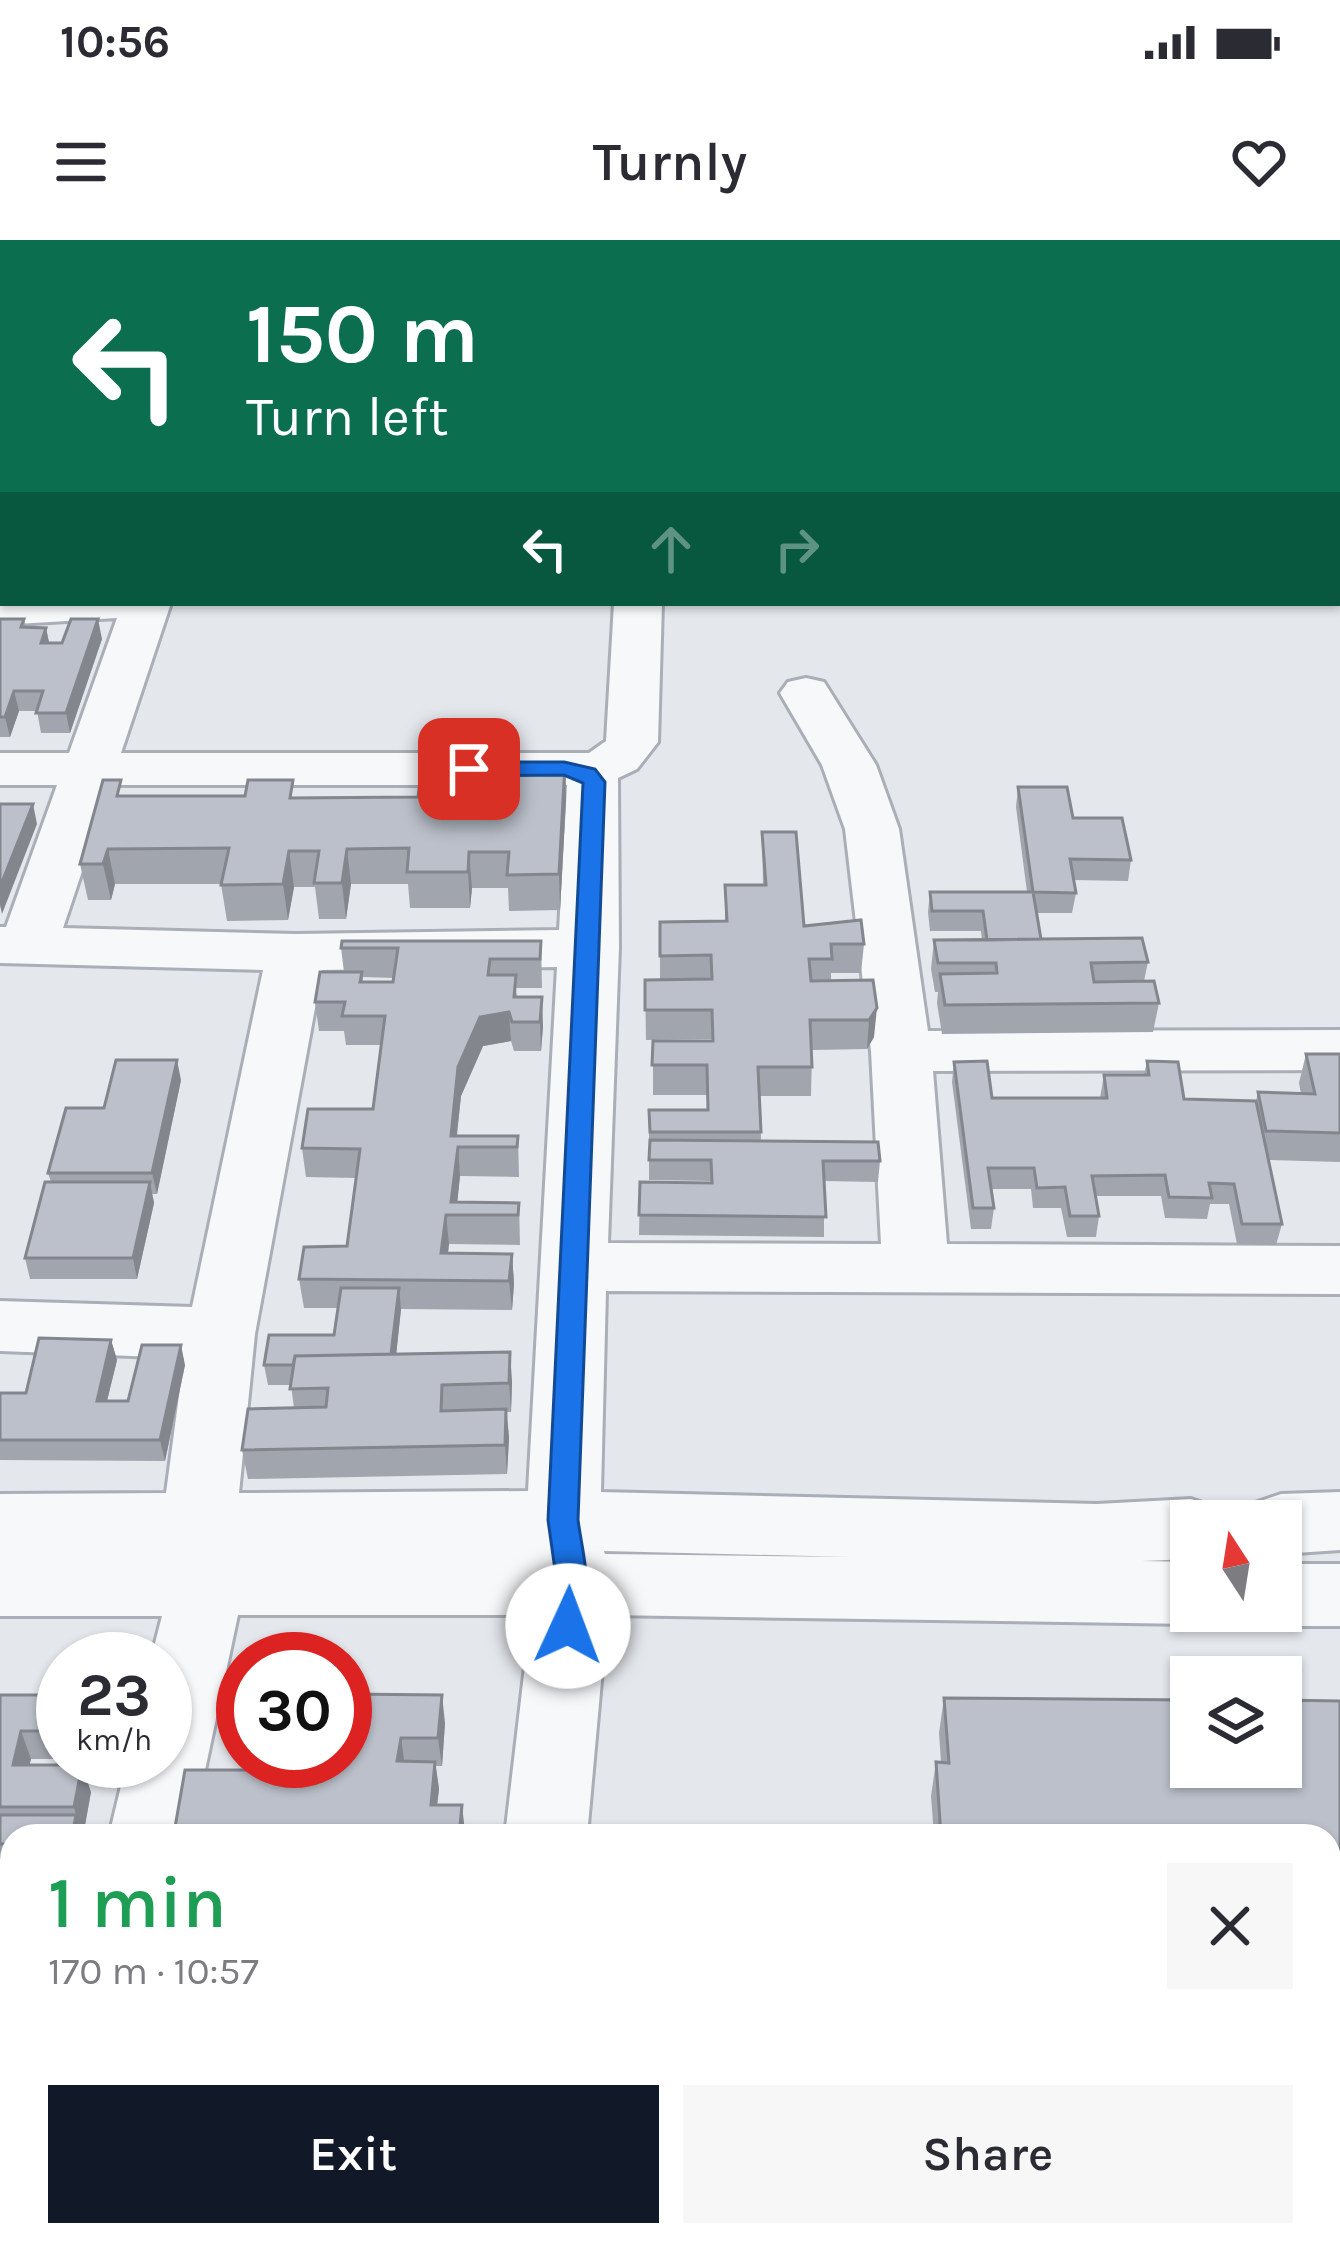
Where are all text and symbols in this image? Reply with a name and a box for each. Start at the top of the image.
text: 10:56 [60,16,170,68]
icon: menu [48,129,114,195]
icon: heart [1226,129,1292,195]
text: Turnly [593,130,747,194]
text: 150 m [246,285,479,383]
icon: left [48,288,204,444]
text: Turn left [246,385,449,449]
icon: left [512,516,578,582]
icon: ahead [638,516,704,582]
icon: right [764,516,830,582]
pin [418,718,520,820]
icon: arrive [436,736,502,802]
north arrow [1170,1500,1302,1632]
map controls [1170,1500,1302,1788]
position arrow [505,1563,631,1689]
speed limit sign: 30 [216,1632,372,1788]
button: layers [1170,1656,1302,1788]
text: 23 [77,1660,151,1730]
text: km/h [76,1722,152,1758]
text: 1 min [48,1861,227,1945]
button: close [1167,1863,1293,1989]
text: 170 m · 10:57 [48,1948,259,1994]
button: Exit [48,2085,659,2223]
button: Share [683,2085,1293,2223]

